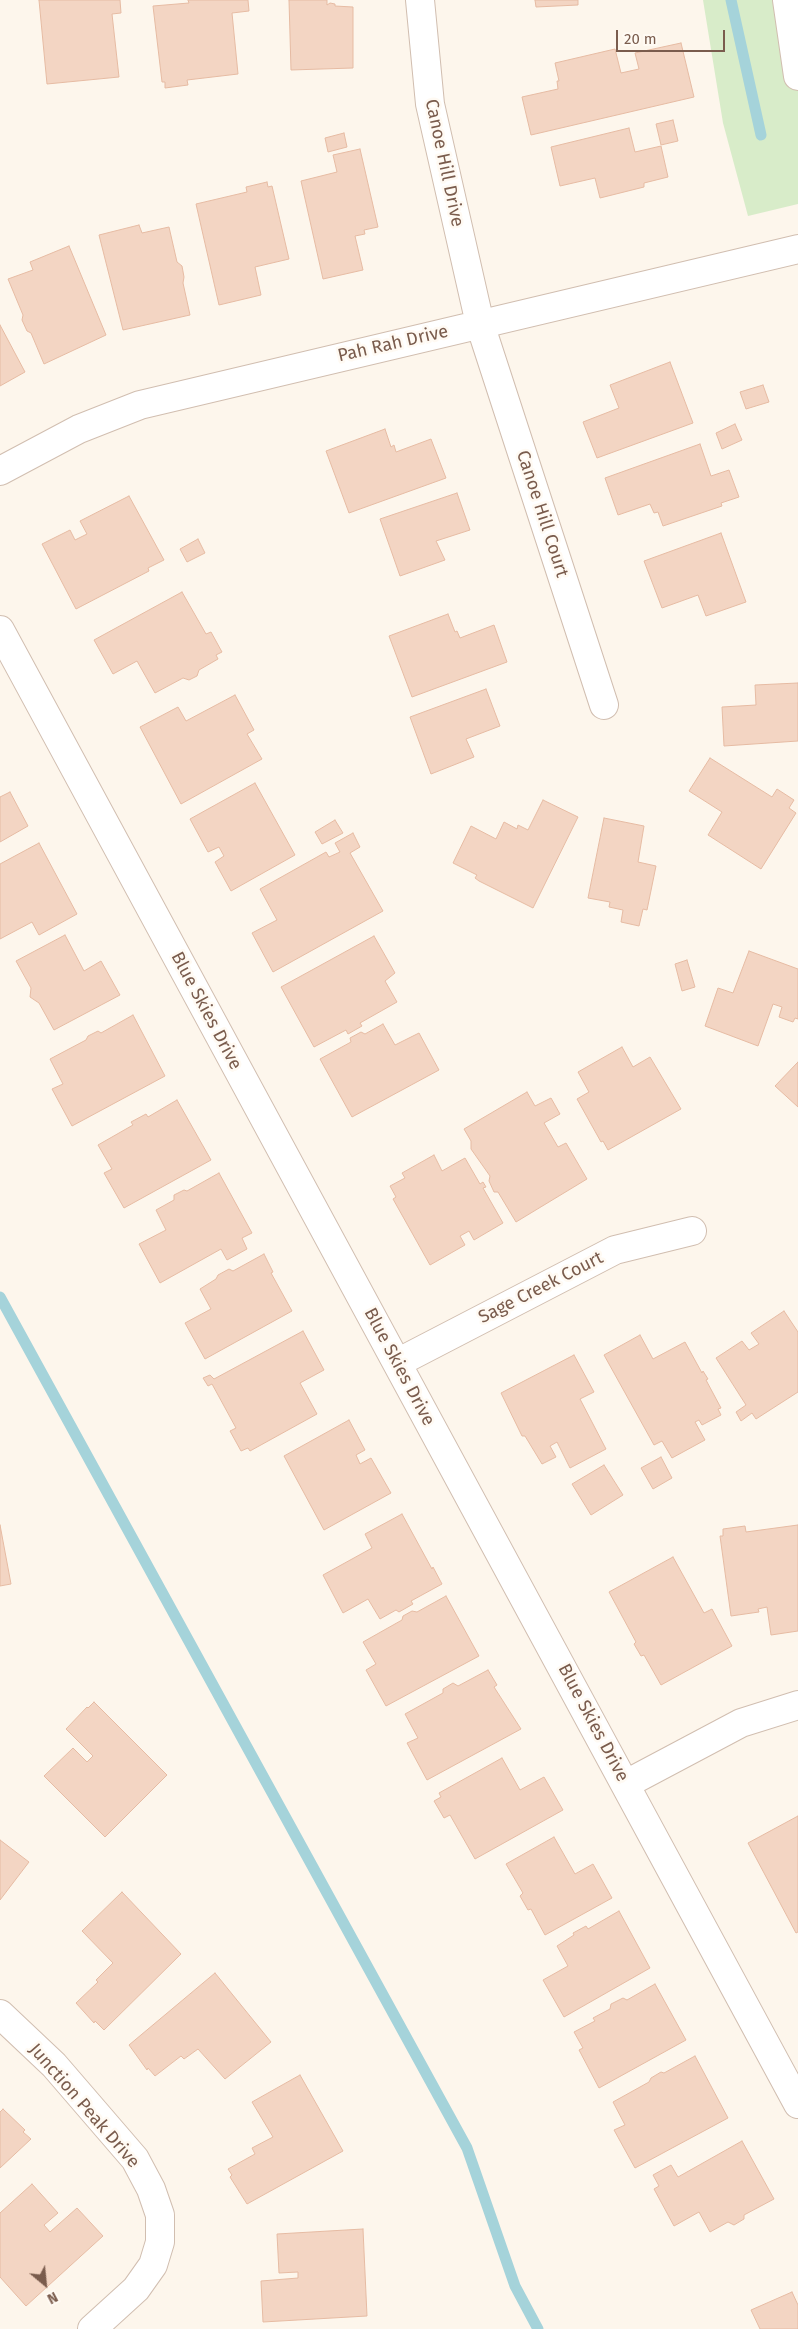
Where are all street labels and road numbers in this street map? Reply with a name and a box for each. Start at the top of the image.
street label: Canoe Hill Drive [420,97,468,229]
street label: Pah Rah Drive [336,321,450,367]
street label: Canoe Hill Court [511,448,573,580]
street label: Blue Skies Drive [166,948,246,1074]
street label: Sage Creek Court [475,1247,607,1329]
street label: Blue Skies Drive [359,1304,439,1430]
street label: Blue Skies Drive [553,1660,633,1786]
street label: Junction Peak Drive [24,2039,144,2173]

